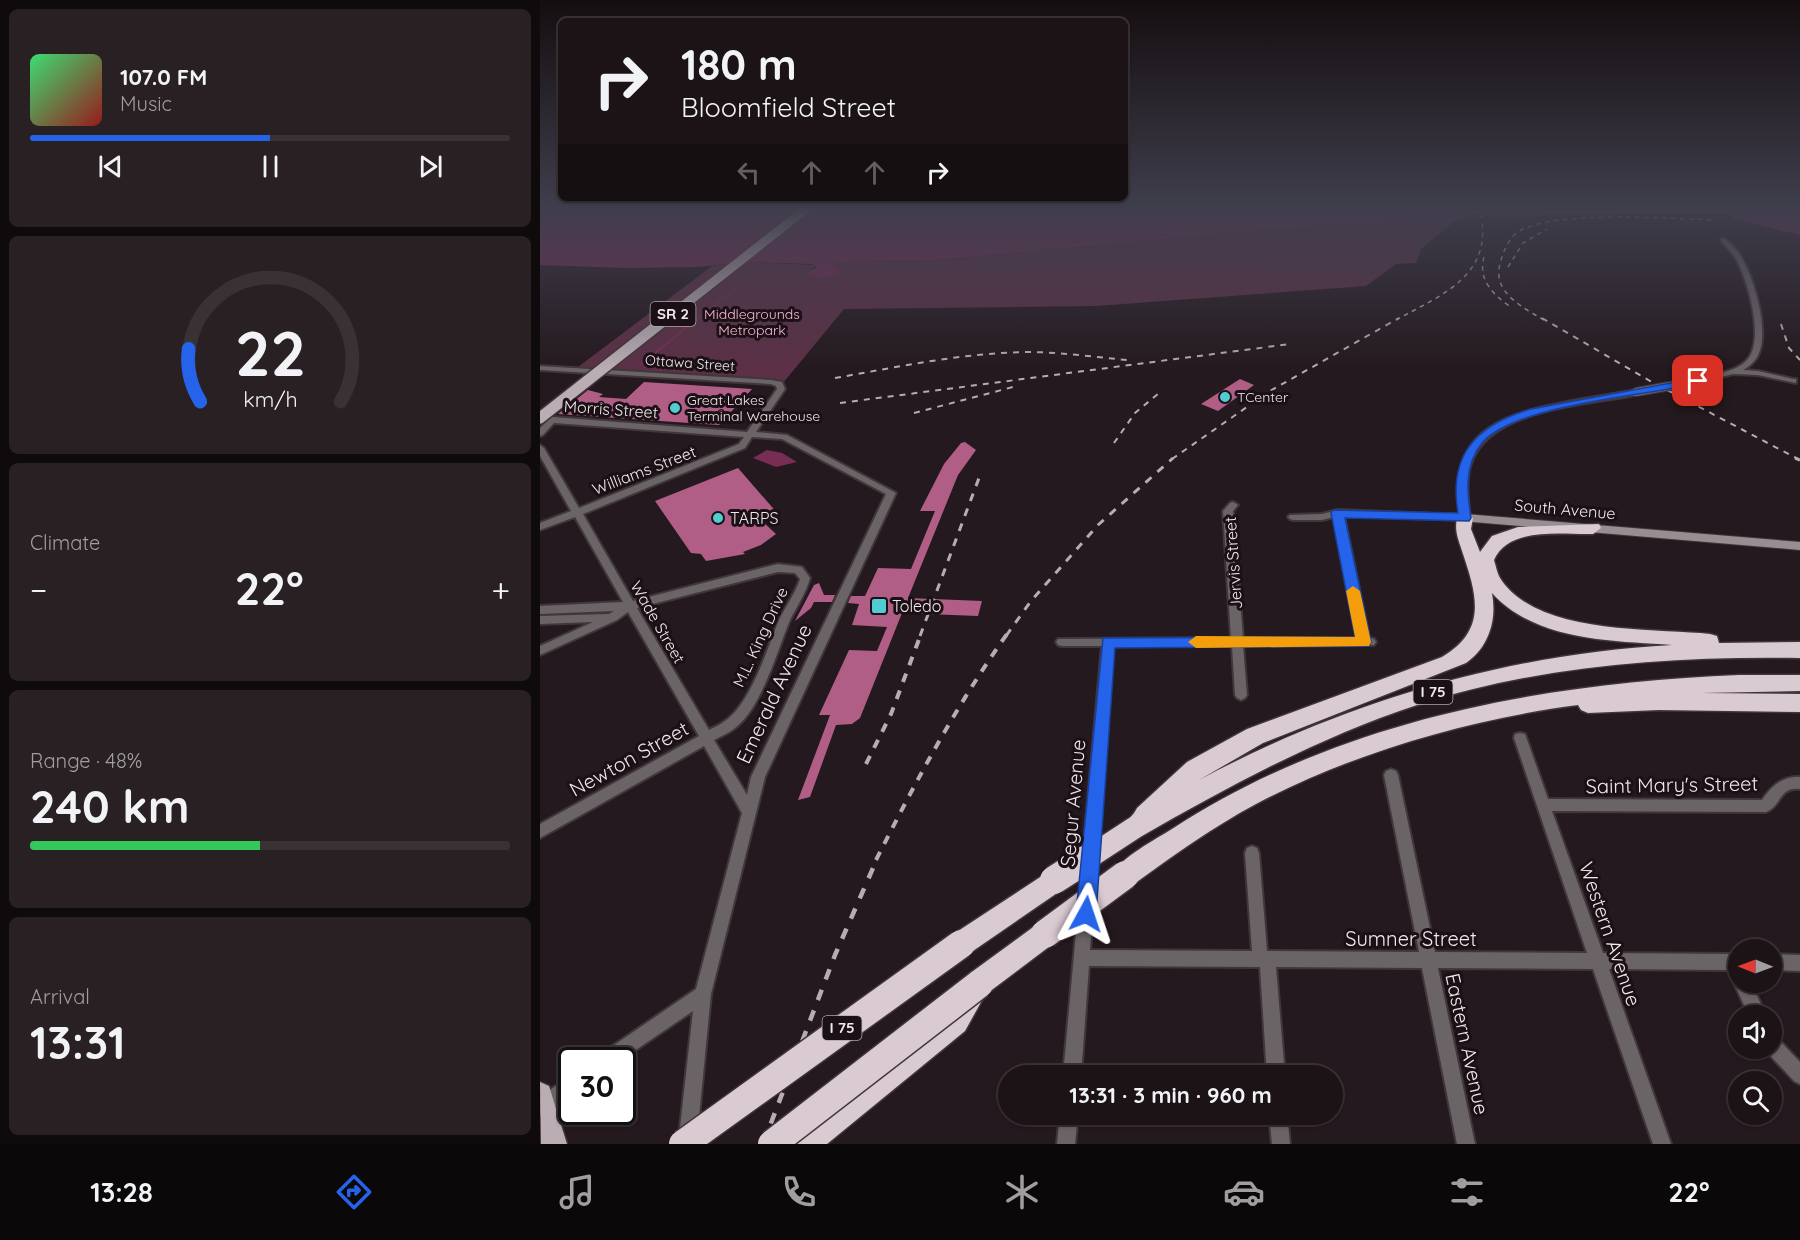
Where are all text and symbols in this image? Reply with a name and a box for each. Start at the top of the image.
text: 180 m [681,38,797,91]
icon: right [582,42,660,120]
text: 107.0 FM [120,63,207,91]
text: Bloomfield Street [681,90,896,124]
text: Music [120,91,172,116]
icon: previous [94,150,127,183]
icon: pause [254,150,287,183]
icon: next [414,150,447,183]
icon: left [732,156,765,189]
icon: ahead [795,156,828,189]
icon: ahead [858,156,891,189]
icon: right [921,156,954,189]
road number: SR 2 [650,302,696,326]
park label: Middlegrounds Metropark [704,305,800,339]
text: 22 [234,314,306,392]
street label: Ottawa Street [645,351,736,375]
pin [1672,355,1723,406]
icon: arrive [1681,364,1714,397]
text: km/h [243,386,297,412]
place label: TCenter [1237,388,1289,406]
marker: TCenter [1218,390,1232,404]
place label: Great Lakes Terminal Warehouse [687,391,820,425]
street label: Morris Street [563,396,659,422]
marker: Great Lakes Terminal Warehouse [668,401,682,415]
street label: Williams Street [589,441,699,499]
street label: South Avenue [1514,495,1616,523]
place label: TARPS [730,508,778,528]
marker: TARPS [711,511,725,525]
street label: Jervis Street [1220,516,1246,610]
text: Climate [30,530,100,555]
text: 22° [235,560,304,616]
text: − [30,569,47,610]
text: + [491,569,510,610]
street label: Wade Street [626,577,690,667]
street label: M.L. King Drive [728,584,792,690]
place label: Toledo [892,596,941,616]
marker: Toledo [870,597,888,615]
street label: Emerald Avenue [730,620,817,767]
road number: I 75 [1414,680,1452,704]
street label: Newton Street [565,715,693,802]
street label: Segur Avenue [1054,738,1091,868]
text: Range · 48% [30,748,142,773]
street label: Saint Mary's Street [1586,770,1759,799]
text: 240 km [30,778,189,834]
street label: Western Avenue [1574,858,1647,1009]
position arrow [1054,882,1118,946]
street label: Sumner Street [1345,926,1477,951]
north arrow [1728,939,1782,993]
map controls [1728,939,1782,1125]
street label: Eastern Avenue [1440,971,1495,1117]
text: Arrival [30,984,90,1009]
button: sound [1728,1005,1782,1059]
text: 13:31 [30,1014,126,1070]
road number: I 75 [822,1016,862,1040]
speed limit sign: 30 [558,1047,636,1125]
button: search [1728,1071,1782,1125]
text: 13:31 · 3 min · 960 m [1069,1081,1272,1109]
icon: directions [333,1171,375,1213]
icon: music [556,1171,598,1213]
icon: phone [778,1171,820,1213]
icon: climate [1001,1171,1043,1213]
icon: car [1223,1171,1265,1213]
icon: filters [1446,1171,1488,1213]
text: 13:28 [90,1175,153,1209]
text: 22° [1668,1175,1710,1209]

